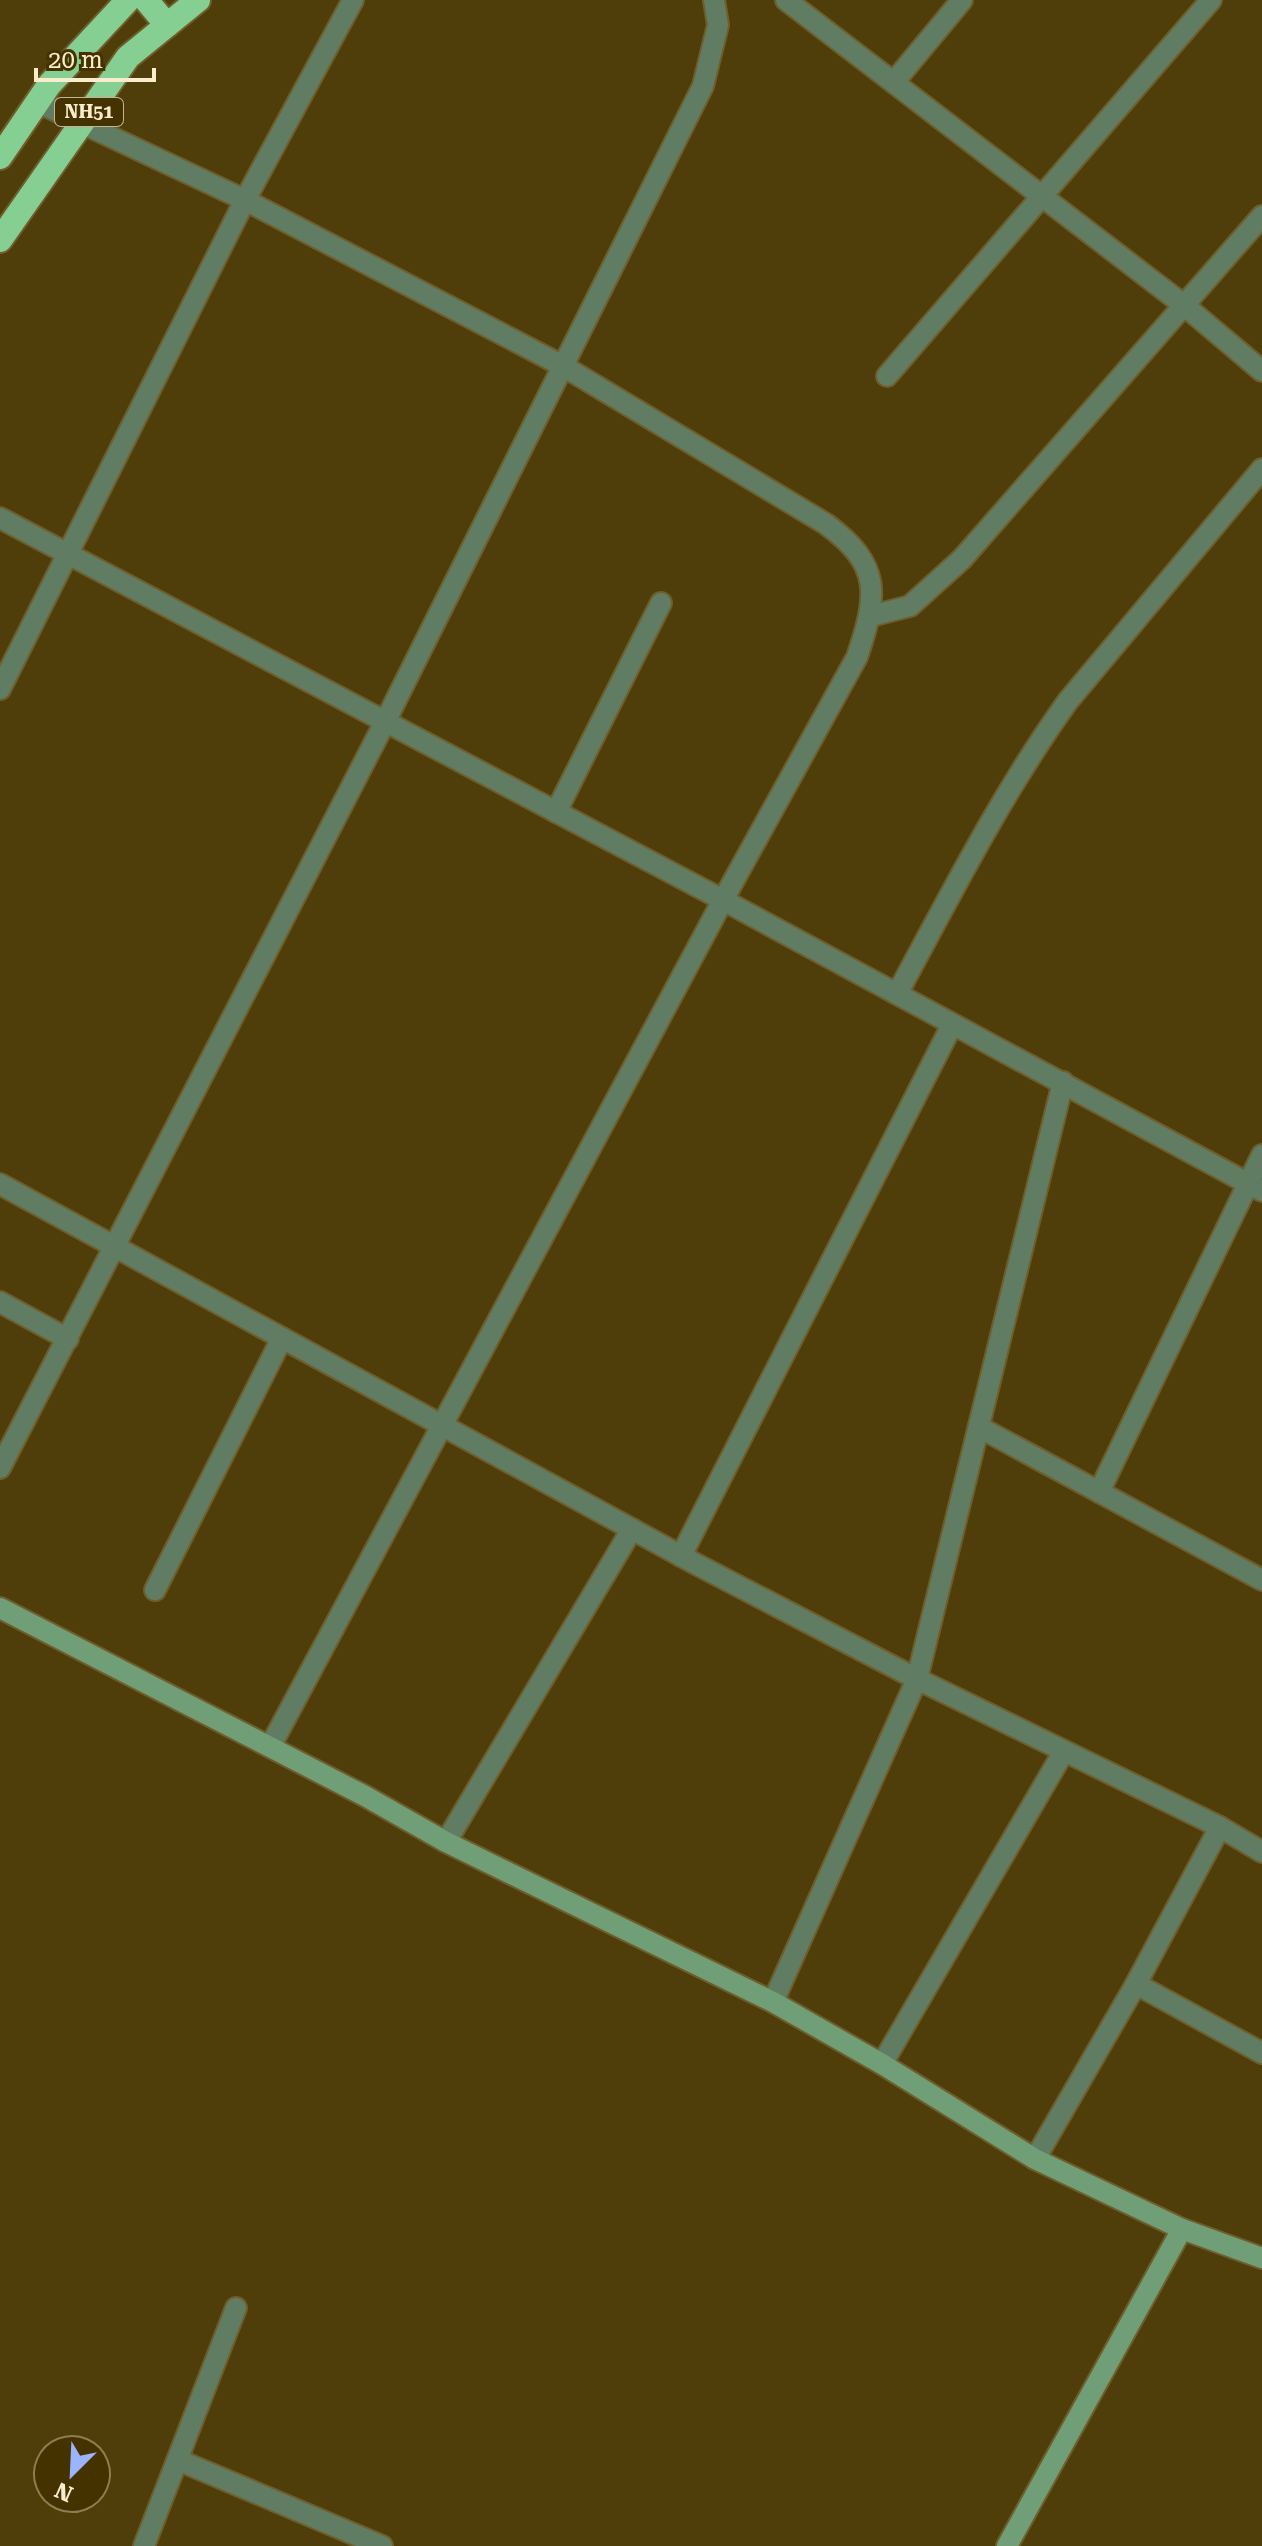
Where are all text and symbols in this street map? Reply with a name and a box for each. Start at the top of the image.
scale bar [36,32,154,82]
text: 20 m [48,46,103,74]
road number: NH51 [55,98,123,126]
north arrow [32,2434,112,2514]
text: N [51,2477,77,2507]

